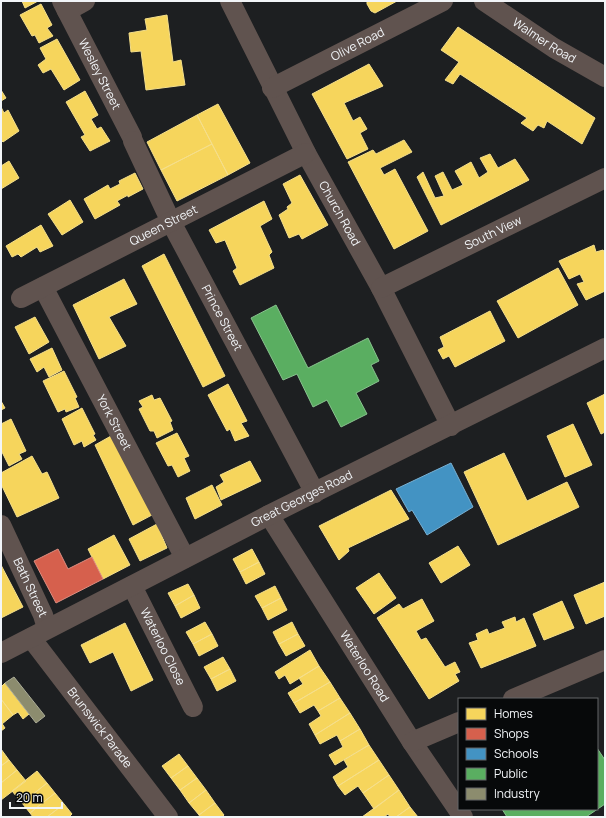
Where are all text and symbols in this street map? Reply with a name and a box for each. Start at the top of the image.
street label: Walmer Road [509,13,579,67]
street label: Olive Road [328,23,387,65]
street label: Wesley Street [75,35,125,112]
street label: Church Road [315,178,365,249]
street label: Queen Street [126,200,201,249]
street label: South View [461,211,524,254]
street label: Prince Street [198,282,247,354]
street label: York Street [93,391,136,453]
street label: Great Georges Road [248,466,355,531]
street label: Bath Street [9,555,52,620]
street label: Waterloo Close [136,605,190,688]
street label: Waterloo Road [336,627,394,705]
street label: Brunswick Parade [64,684,136,771]
legend [458,698,598,810]
text: Homes [494,705,533,722]
text: Shops [494,725,529,742]
text: Schools [494,745,538,762]
text: Public [494,765,528,782]
scale bar [10,784,62,810]
text: Industry [494,785,540,802]
text: 20 m [16,789,43,806]

